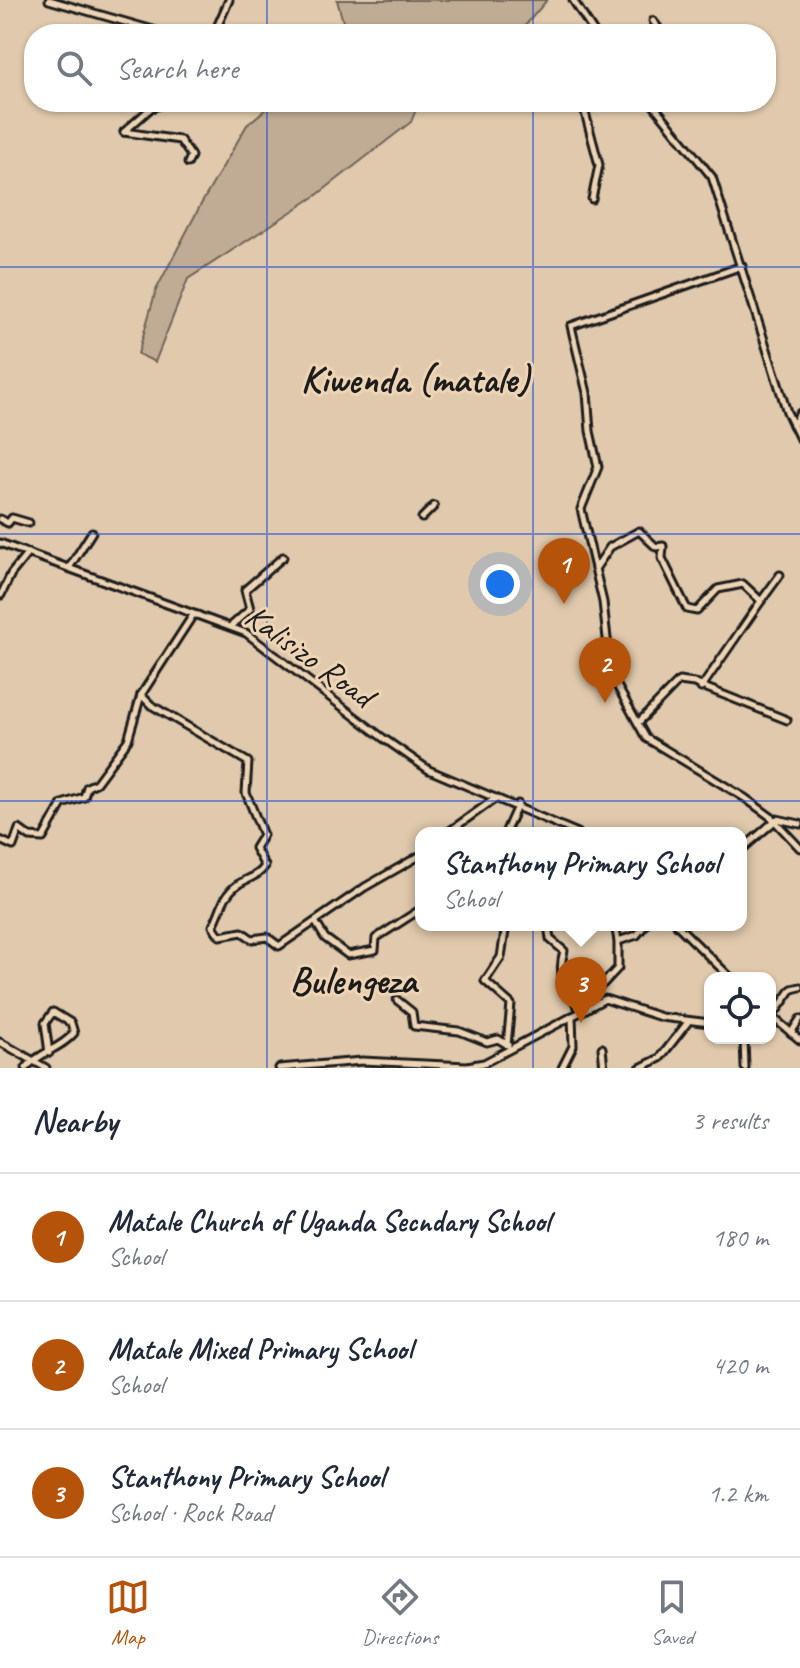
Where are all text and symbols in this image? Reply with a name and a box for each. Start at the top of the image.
search box [24,24,776,112]
icon: search [52,46,96,90]
text: Search here [116,49,238,87]
district label: Kiwenda (matale) [301,356,532,403]
pin: 1 [538,538,590,604]
your location [480,564,520,604]
street label: Kalisizo Road [237,594,386,719]
pin: 2 [579,637,631,703]
popup [415,827,747,931]
text: Stanthony Primary School [443,844,719,882]
text: School [443,882,499,915]
district label: Bulengeza [290,957,419,1004]
pin: 3 [555,957,607,1023]
map controls [704,972,776,1044]
button: locate [704,972,776,1044]
text: Nearby [32,1099,118,1142]
text: 3 results [692,1104,768,1137]
text: Matale Church of Uganda Secndary School [108,1202,550,1240]
text: 1 [52,1221,64,1254]
text: 180 m [712,1221,768,1254]
text: School [108,1240,164,1273]
text: Matale Mixed Primary School [108,1330,412,1368]
text: 2 [52,1349,64,1382]
text: 420 m [712,1349,768,1382]
text: School [108,1368,164,1401]
text: Stanthony Primary School [108,1458,384,1496]
text: 3 [52,1477,64,1510]
text: 1.2 km [708,1477,768,1510]
text: School · Rock Road [108,1496,272,1529]
tab: Map [106,1575,150,1651]
tab: Directions [362,1575,438,1651]
tab: Saved [650,1575,694,1651]

